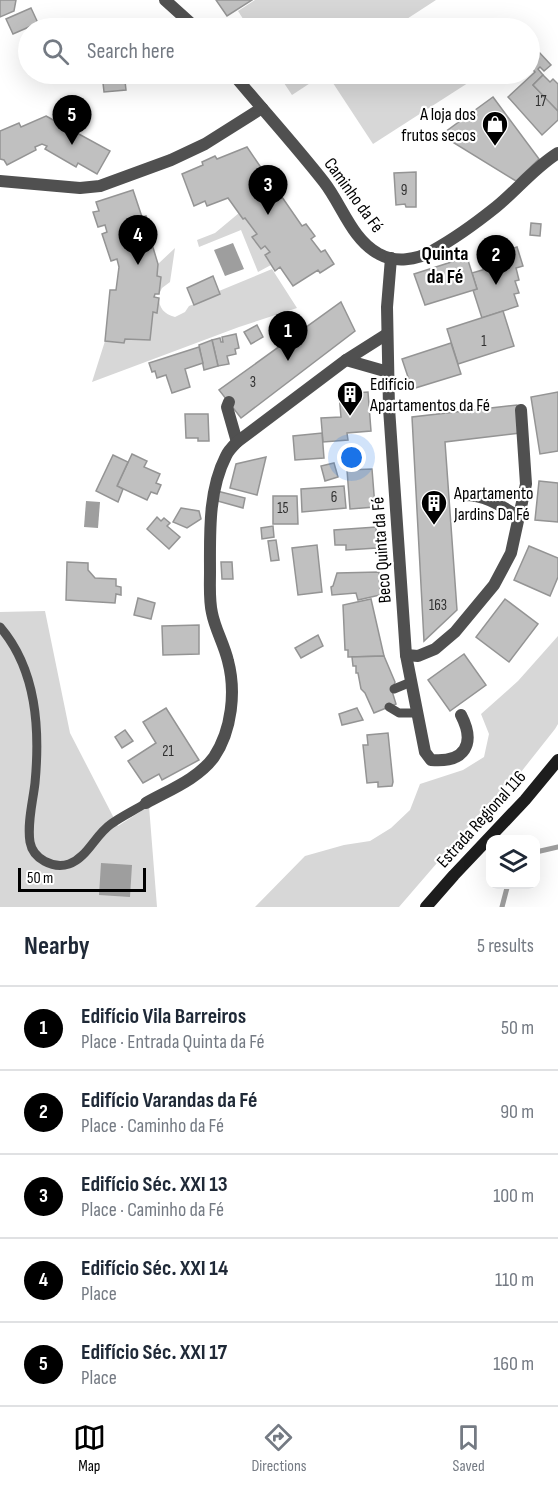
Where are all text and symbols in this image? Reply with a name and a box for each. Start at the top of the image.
search box [18,18,540,84]
icon: search [39,35,72,68]
text: Search here [87,38,174,65]
house number: 17 [535,92,547,111]
pin: 5 [52,96,92,145]
place label: A loja dos frutos secos [401,104,476,146]
shop icon: A loja dos frutos secos [480,109,510,147]
street label: Caminho da Fé [320,154,388,237]
pin: 3 [248,166,288,215]
house number: 9 [401,181,407,200]
pin: 4 [118,216,158,265]
pin: 2 [476,236,516,285]
district label: Quinta da Fé [422,242,468,289]
pin: 1 [268,312,308,361]
house number: 1 [481,332,487,351]
house number: 3 [250,373,256,392]
place label: Edifício Apartamentos da Fé [369,374,490,416]
building icon: Edifício Apartamentos da Fé [335,379,365,417]
your location [337,443,366,472]
place label: Apartamento Jardins Da Fé [453,483,534,525]
house number: 6 [331,488,337,507]
building icon: Apartamento Jardins Da Fé [419,488,449,526]
street label: Beco Quinta da Fé [367,496,396,604]
house number: 15 [277,499,289,518]
house number: 163 [429,596,447,615]
house number: 21 [162,742,174,761]
street label: Estrada Regional 116 [432,766,530,872]
map controls [486,835,540,889]
button: layers [486,835,540,889]
scale bar [18,865,146,892]
text: 50 m [27,869,53,888]
text: Nearby [24,931,90,962]
text: 5 results [477,934,534,958]
text: Edifício Vila Barreiros [81,1003,246,1030]
text: 1 [40,1016,47,1040]
text: 50 m [501,1016,534,1040]
text: Place · Entrada Quinta da Fé [81,1030,265,1054]
text: Edifício Varandas da Fé [81,1087,257,1114]
text: 2 [39,1100,48,1124]
text: 90 m [500,1100,534,1124]
text: Place · Caminho da Fé [81,1114,224,1138]
text: Edifício Séc. XXI 13 [81,1171,228,1198]
text: 3 [39,1184,48,1208]
text: 100 m [493,1184,534,1208]
text: Place · Caminho da Fé [81,1198,224,1222]
text: Edifício Séc. XXI 14 [81,1255,228,1282]
text: 4 [39,1268,48,1292]
text: 110 m [495,1268,534,1292]
text: Place [81,1282,117,1306]
text: Edifício Séc. XXI 17 [81,1339,227,1366]
text: 5 [39,1352,48,1376]
text: 160 m [493,1352,534,1376]
text: Place [81,1366,117,1390]
tab: Map [73,1421,106,1476]
tab: Directions [251,1421,307,1476]
tab: Saved [452,1421,485,1476]

